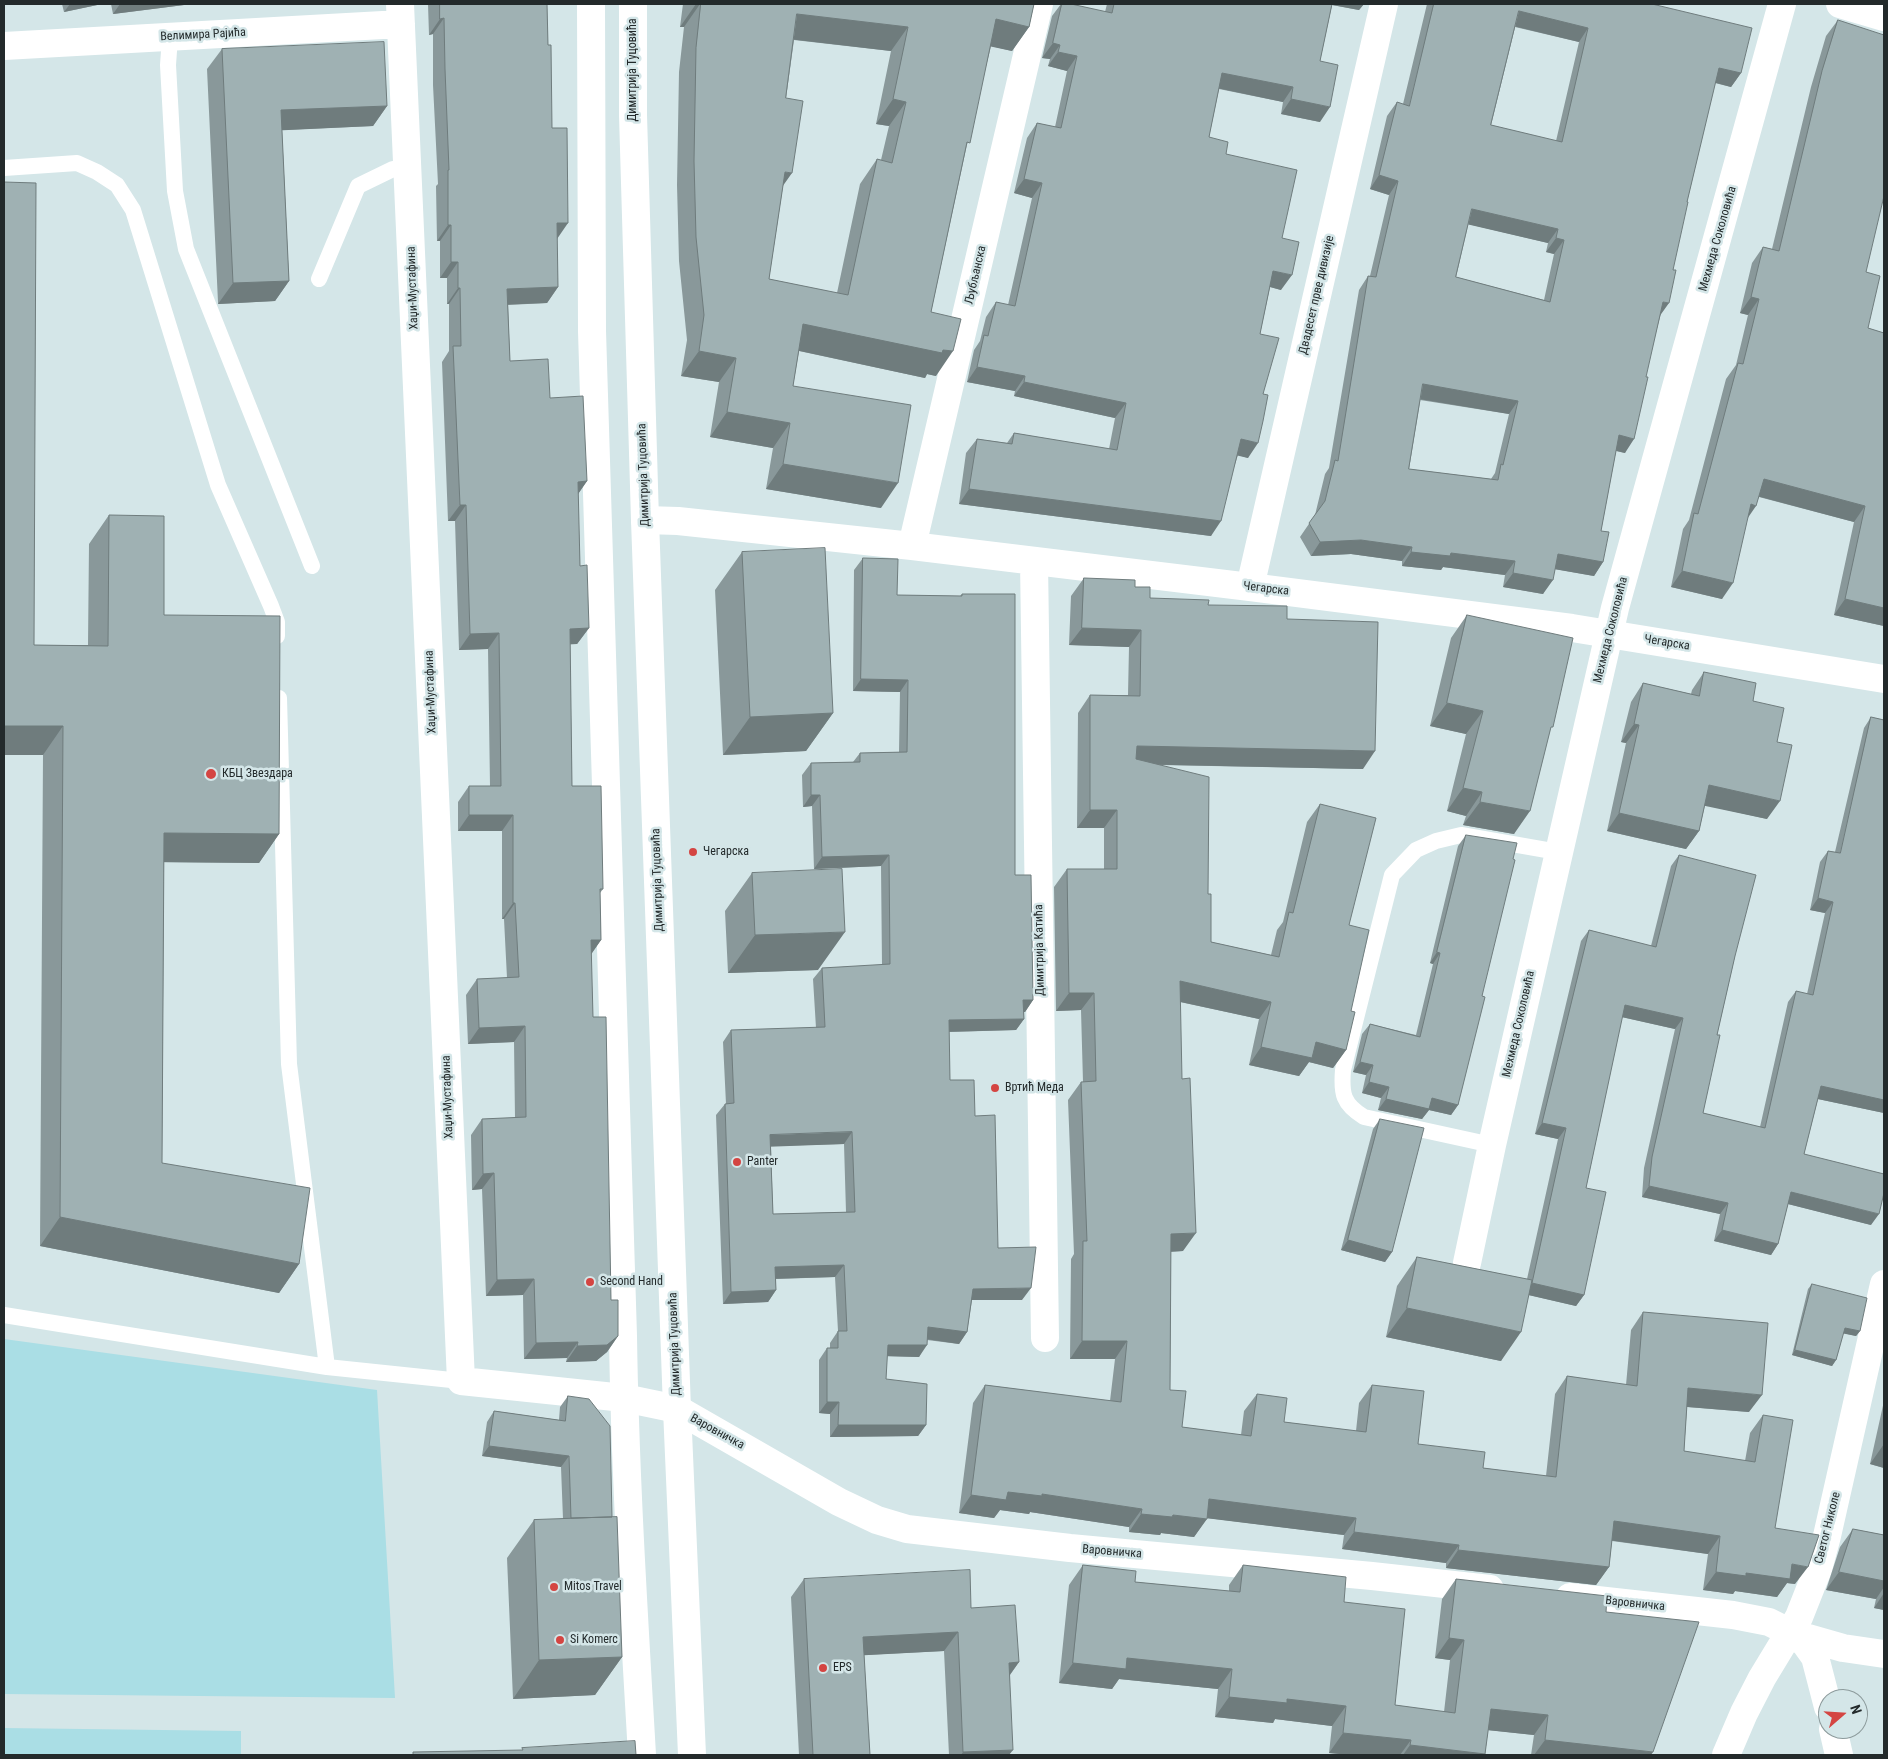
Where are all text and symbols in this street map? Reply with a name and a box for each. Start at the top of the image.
street label: Димитрија Туцовића [626,18,640,122]
street label: Велимира Рајића [160,26,246,44]
street label: Мехмеда Соколовића [1696,185,1740,293]
street label: Двадесет прве дивизије [1296,234,1338,356]
street label: Љубљанска [962,244,990,306]
street label: Хаџи-Мустафина [404,246,422,330]
street label: Димитрија Туцовића [635,423,653,527]
street label: Мехмеда Соколовића [1591,576,1631,684]
street label: Чегарска [1242,579,1290,599]
street label: Чегарска [1643,632,1691,654]
street label: Хаџи-Мустафина [422,650,440,734]
marker: КБЦ Звездара [204,767,218,781]
place label: КБЦ Звездара [222,767,293,781]
street label: Димитрија Туцовића [649,828,667,932]
place label: Чегарска [703,845,749,859]
marker: Чегарска [687,846,699,858]
street label: Димитрија Катића [1032,904,1048,996]
street label: Мехмеда Соколовића [1500,969,1538,1079]
street label: Хаџи-Мустафина [439,1055,457,1139]
place label: Вртић Меда [1005,1081,1064,1095]
marker: Вртић Меда [989,1082,1001,1094]
place label: Panter [747,1155,778,1169]
marker: Panter [731,1156,743,1168]
place label: Second Hand [600,1275,663,1289]
marker: Second Hand [584,1276,596,1288]
street label: Димитрија Туцовића [666,1292,684,1396]
street label: Варовничка [687,1411,747,1453]
street label: Светог Николе [1812,1491,1844,1565]
street label: Варовничка [1082,1542,1142,1562]
place label: Mitos Travel [564,1580,622,1594]
marker: Mitos Travel [548,1581,560,1593]
street label: Варовничка [1605,1594,1665,1614]
place label: Si Komerc [570,1633,618,1647]
marker: Si Komerc [554,1634,566,1646]
place label: EPS [833,1661,852,1675]
marker: EPS [817,1662,829,1674]
north arrow [1818,1689,1868,1739]
text: N [1847,1703,1865,1716]

